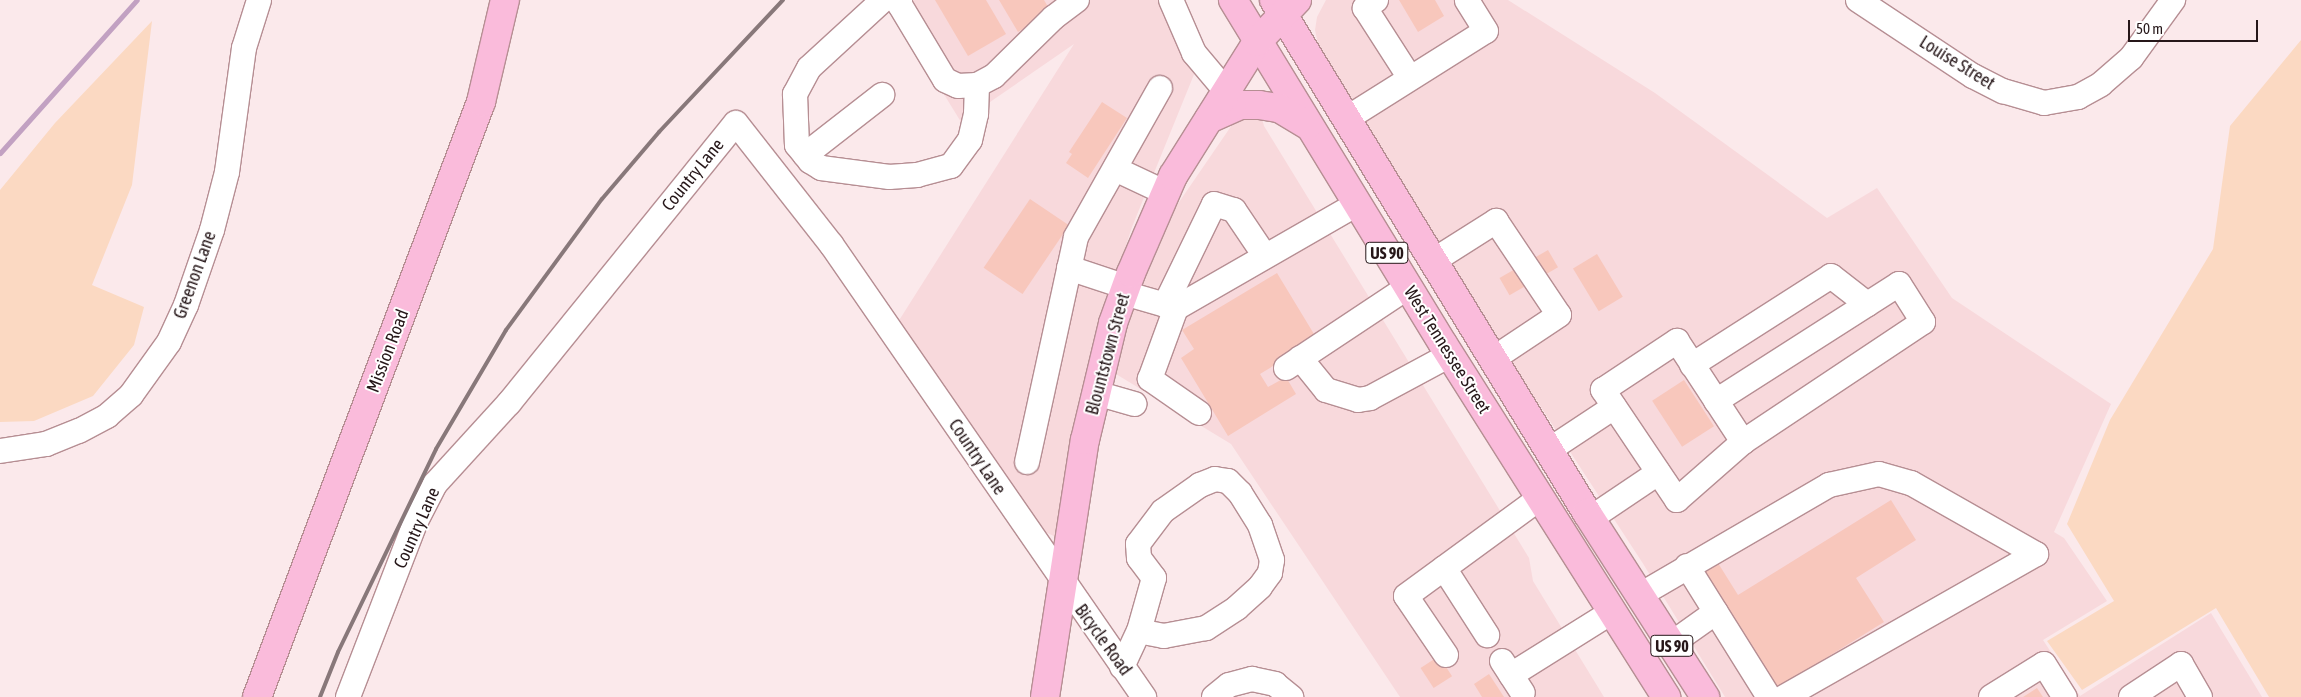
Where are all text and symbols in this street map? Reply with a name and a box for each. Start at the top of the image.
scale bar [2131,10,2261,42]
text: 50 m [2136,20,2163,37]
street label: Louise Street [1915,31,1999,95]
street label: Country Lane [657,135,729,215]
street label: Greenon Lane [169,228,221,322]
road number: US 90 [1364,240,1410,266]
street label: West Tennessee Street [1399,282,1495,418]
street label: Blountstown Street [1081,291,1135,417]
street label: Mission Road [362,306,414,396]
street label: Country Lane [944,415,1010,499]
street label: Country Lane [390,484,444,572]
street label: Bicycle Road [1070,600,1136,680]
road number: US 90 [1650,632,1694,659]

